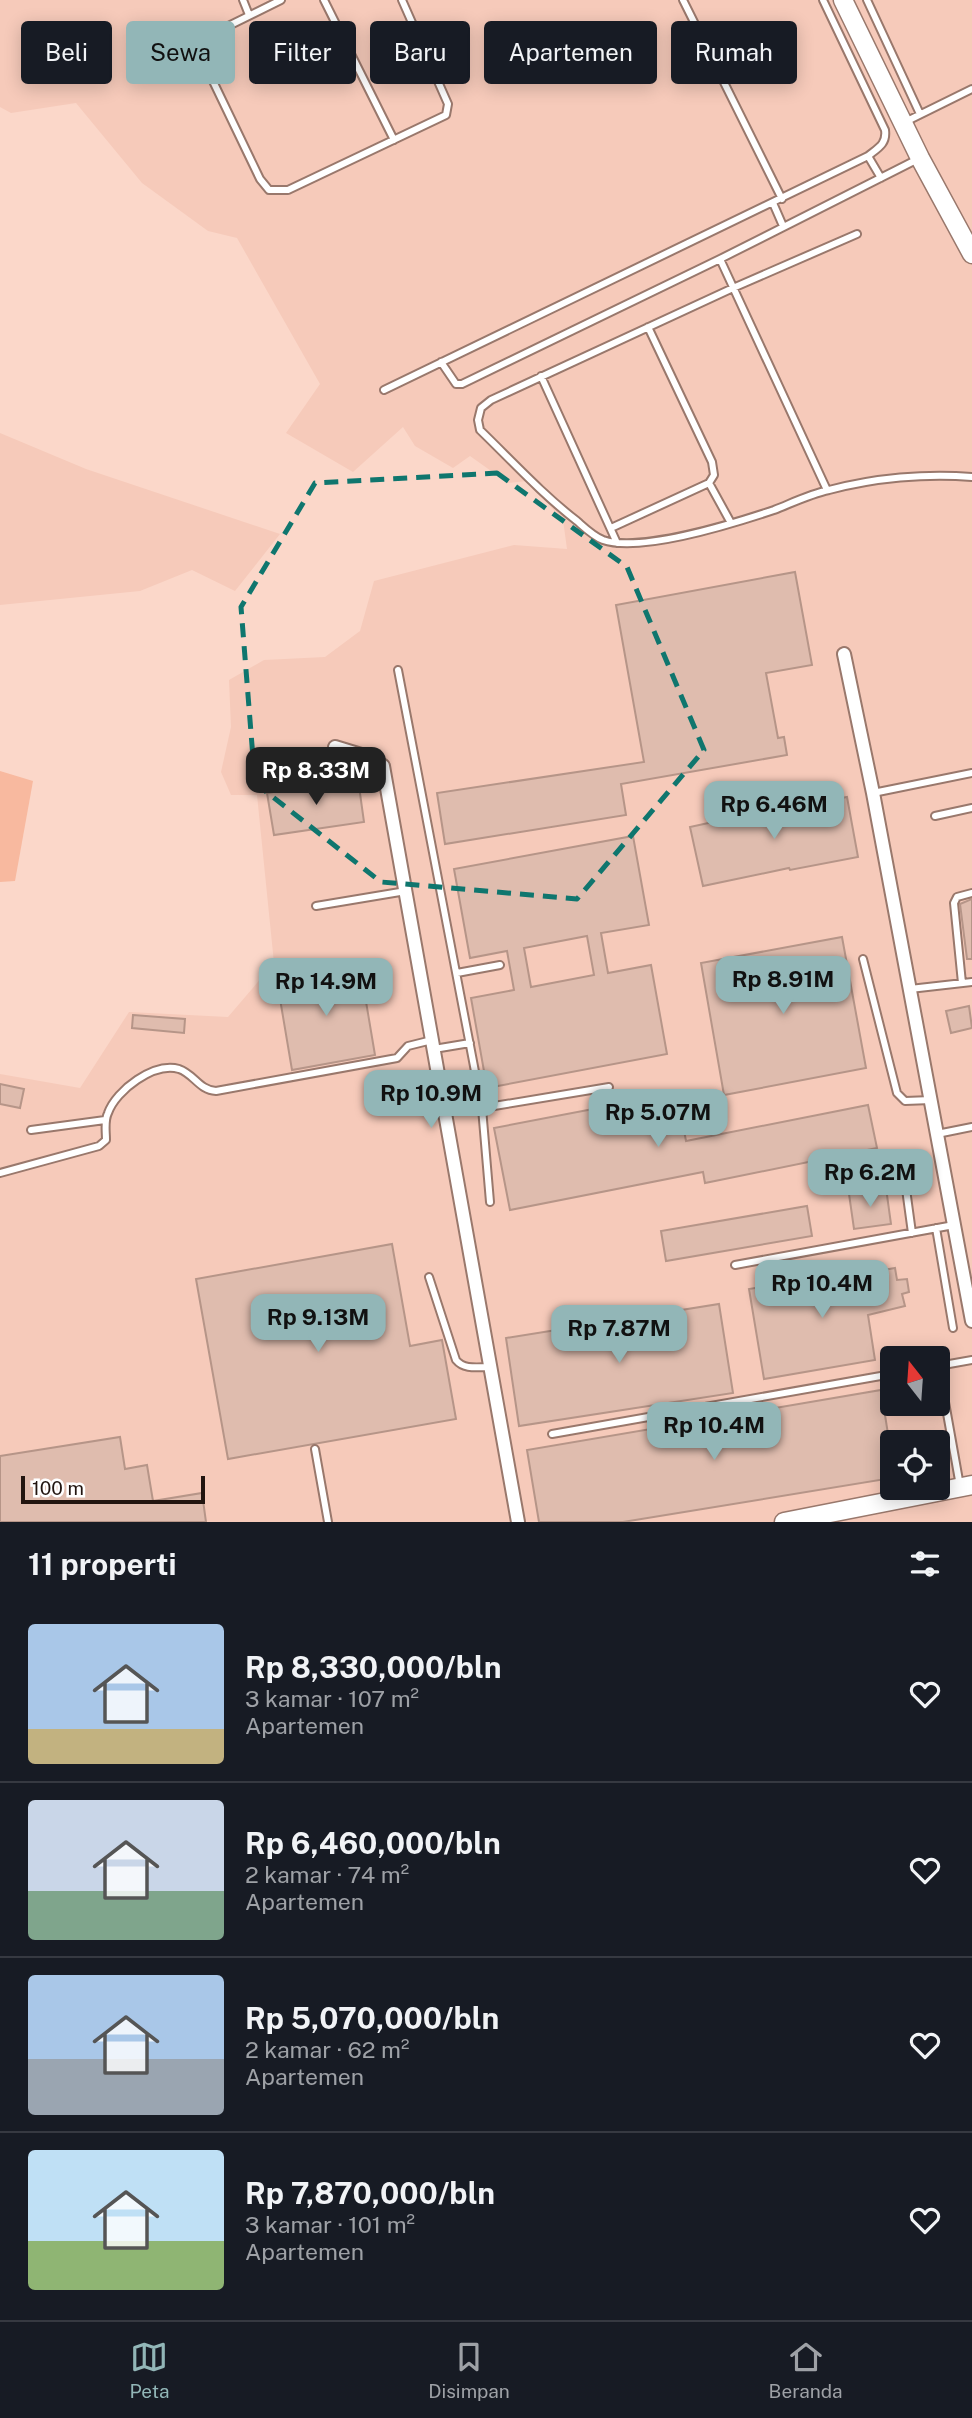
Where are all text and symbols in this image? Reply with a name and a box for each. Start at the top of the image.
chip: Beli [21,21,112,84]
chip: Sewa [126,21,235,84]
chip: Filter [249,21,356,84]
chip: Baru [370,21,470,84]
chip: Apartemen [484,21,657,84]
chip: Rumah [671,21,797,84]
pin: Rp 8.33M [244,748,388,807]
text: Rp 8.33M [262,756,370,783]
pin: Rp 6.46M [702,782,846,841]
text: Rp 6.46M [720,790,828,817]
pin: Rp 8.91M [711,956,855,1016]
pin: Rp 14.9M [254,958,398,1018]
text: Rp 8.91M [732,965,834,992]
text: Rp 14.9M [275,967,377,994]
pin: Rp 10.9M [359,1070,503,1130]
text: Rp 10.9M [380,1079,482,1106]
pin: Rp 5.07M [586,1090,730,1149]
text: Rp 5.07M [605,1098,711,1125]
pin: Rp 6.2M [805,1150,935,1209]
text: Rp 6.2M [824,1158,916,1185]
pin: Rp 10.4M [750,1260,894,1320]
text: Rp 10.4M [771,1269,873,1296]
pin: Rp 9.13M [246,1294,390,1354]
text: Rp 9.13M [267,1303,369,1330]
pin: Rp 7.87M [547,1306,691,1365]
text: Rp 7.87M [567,1314,671,1341]
north arrow [880,1346,950,1416]
map controls [880,1346,950,1500]
pin: Rp 10.4M [642,1402,786,1462]
text: Rp 10.4M [663,1411,765,1438]
button: locate [880,1430,950,1500]
scale bar [21,1473,205,1505]
text: 100 m [32,1477,84,1499]
icon: filters [906,1545,944,1583]
text: 11 properti [28,1546,176,1582]
text: Rp 8,330,000/bln [245,1649,501,1685]
icon: home [84,1652,168,1736]
icon: heart [906,1675,944,1713]
text: 3 kamar · 107 m² [245,1685,419,1712]
text: Apartemen [245,1712,364,1739]
text: Rp 6,460,000/bln [245,1825,501,1861]
icon: home [84,1828,168,1912]
icon: heart [906,1851,944,1889]
text: 2 kamar · 74 m² [245,1861,409,1888]
text: Apartemen [245,1888,364,1915]
text: Rp 5,070,000/bln [245,2000,499,2036]
icon: home [84,2003,168,2087]
icon: heart [906,2026,944,2064]
text: 2 kamar · 62 m² [245,2036,409,2063]
text: Apartemen [245,2063,364,2090]
text: Rp 7,870,000/bln [245,2175,495,2211]
icon: home [84,2178,168,2262]
icon: heart [906,2201,944,2239]
text: 3 kamar · 101 m² [245,2211,415,2238]
text: Apartemen [245,2238,364,2265]
tab: Peta [129,2338,170,2402]
tab: Disimpan [428,2338,510,2402]
tab: Beranda [769,2338,843,2402]

